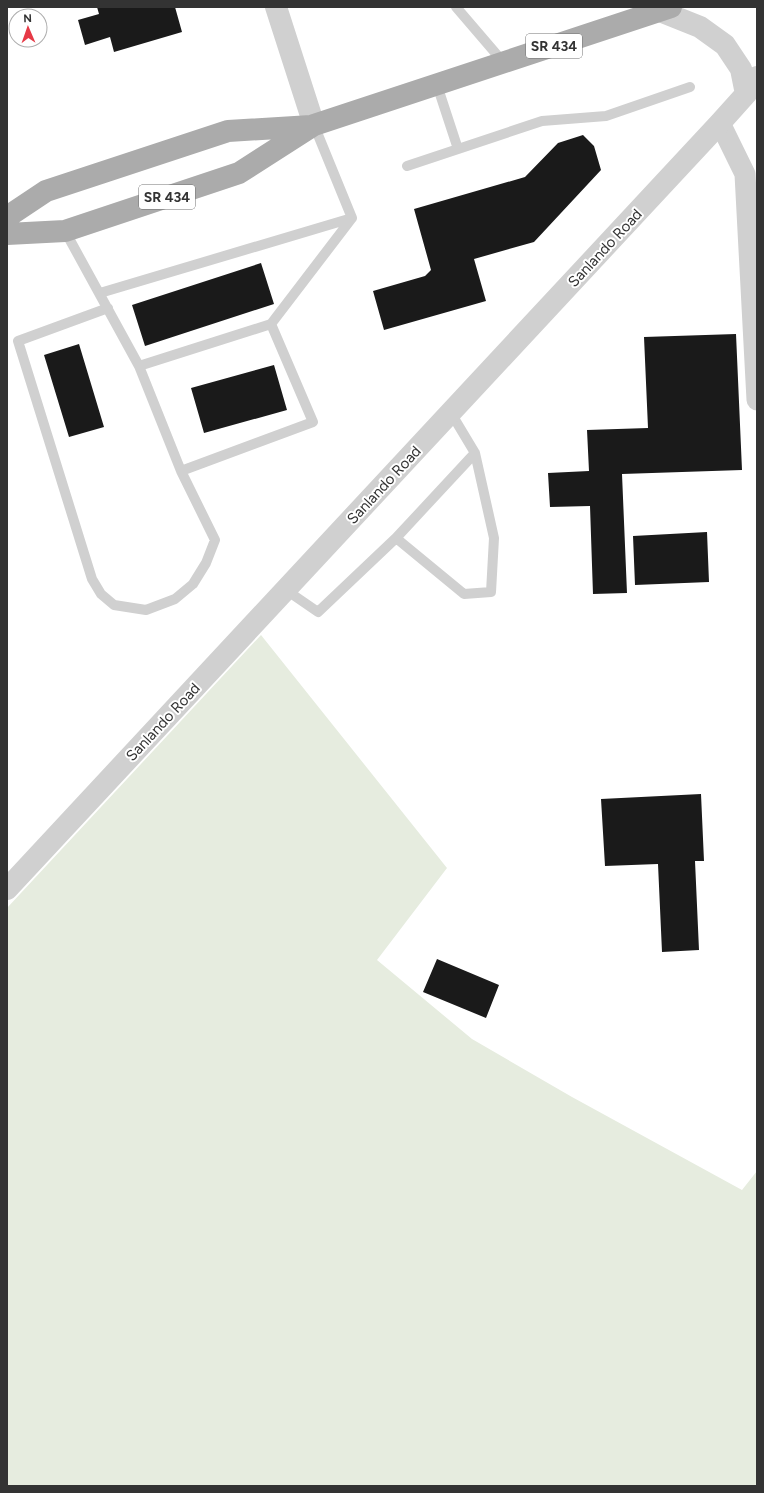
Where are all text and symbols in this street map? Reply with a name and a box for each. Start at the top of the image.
north arrow [8,8,48,48]
text: N [23,12,32,25]
road number: SR 434 [526,34,582,58]
road number: SR 434 [139,185,195,209]
street label: Sanlando Road [564,205,646,291]
street label: Sanlando Road [343,442,425,528]
street label: Sanlando Road [122,679,204,765]

